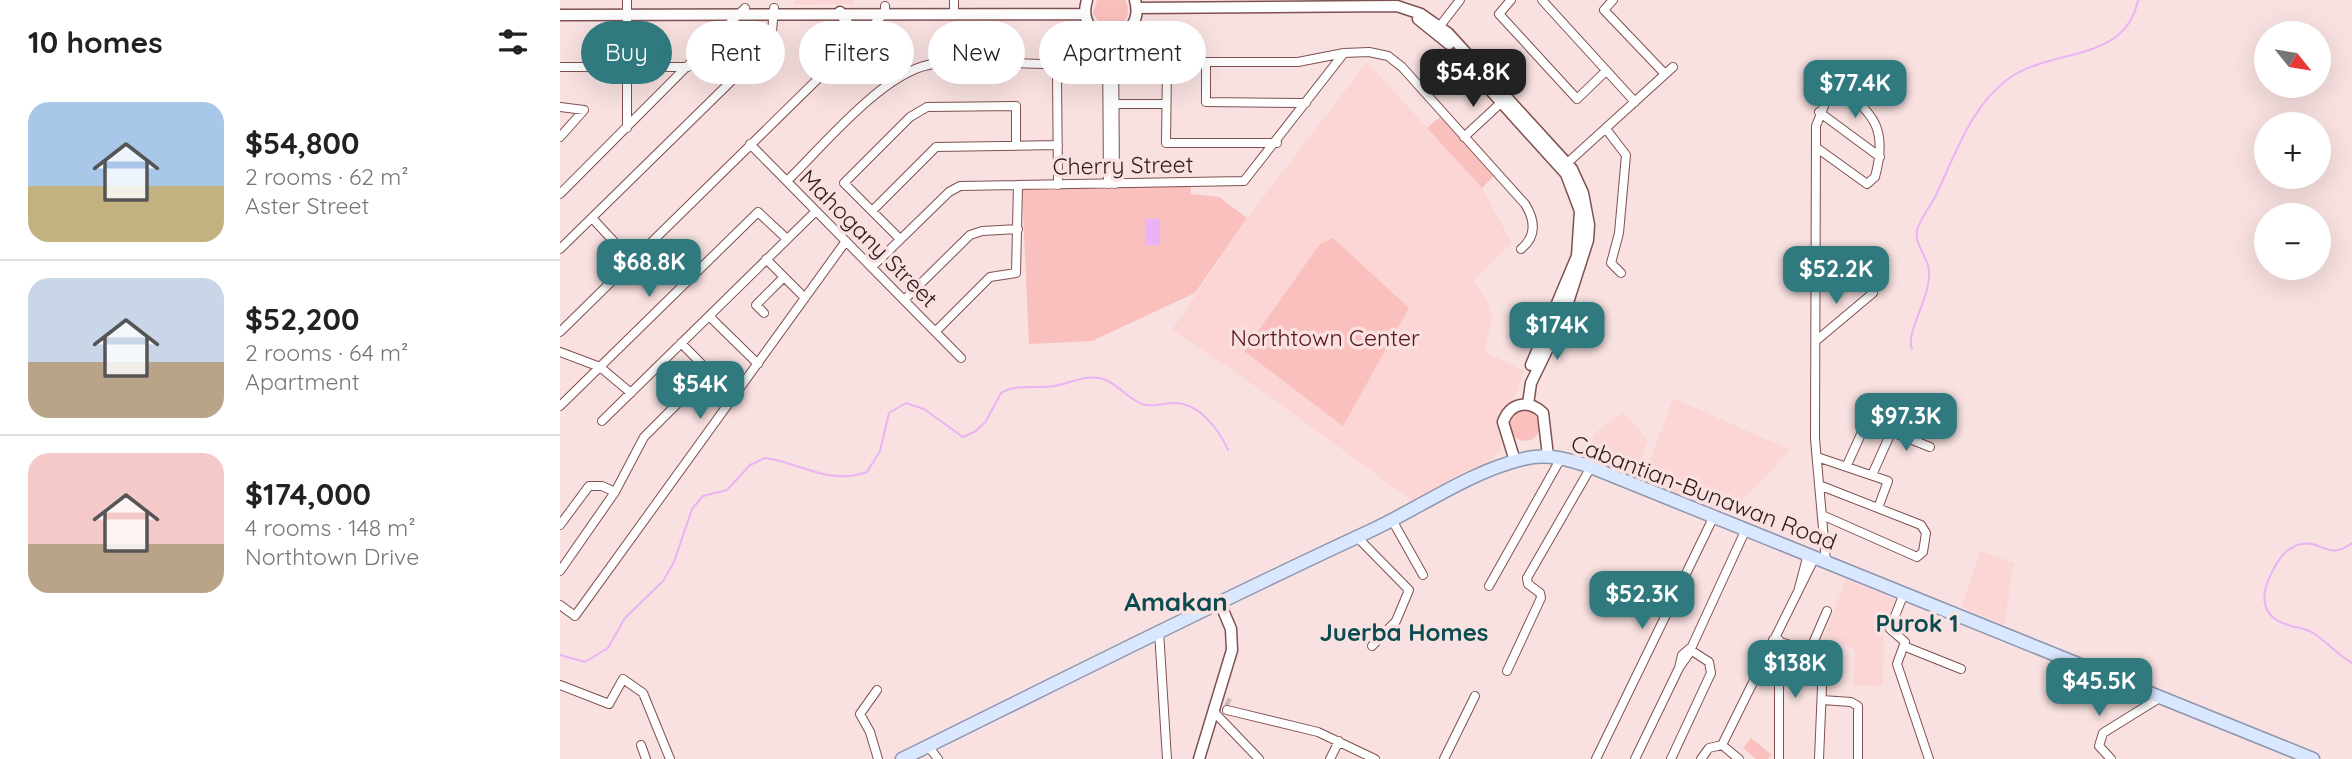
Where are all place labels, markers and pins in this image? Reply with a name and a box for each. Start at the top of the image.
pin: $54.8K [1416,50,1530,109]
pin: $77.4K [1798,60,1912,120]
pin: $68.8K [592,240,706,299]
pin: $52.2K [1779,246,1893,306]
pin: $174K [1508,302,1606,362]
pin: $54K [659,362,741,421]
pin: $97.3K [1849,393,1963,453]
pin: $52.3K [1585,572,1699,631]
pin: $138K [1746,640,1844,700]
pin: $45.5K [2042,658,2156,718]

